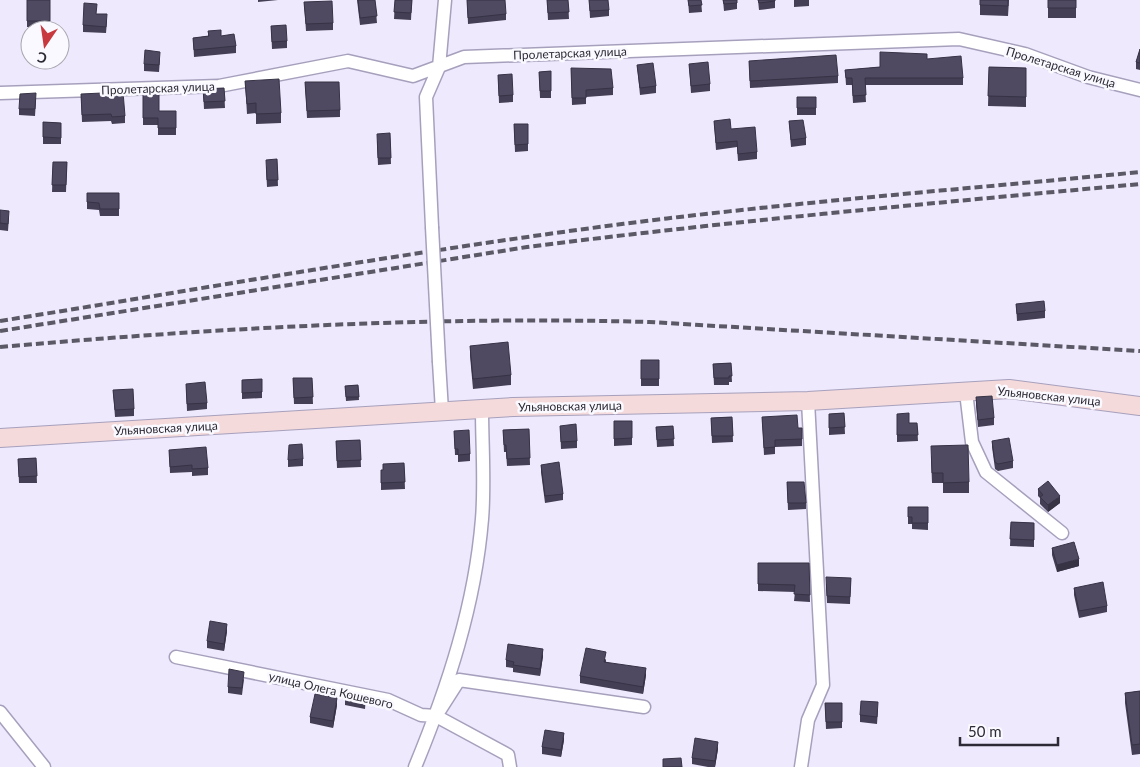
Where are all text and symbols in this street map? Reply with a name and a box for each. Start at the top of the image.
north arrow [20,20,70,70]
street label: Пролетарская улица [1004,43,1118,91]
street label: Пролетарская улица [513,44,627,62]
text: С [35,49,48,67]
street label: Пролетарская улица [101,79,215,97]
street label: Ульяновская улица [997,383,1101,409]
street label: Ульяновская улица [518,398,622,414]
street label: Ульяновская улица [114,418,218,438]
street label: улица Олега Кошевого [267,668,395,712]
scale bar [960,714,1058,746]
text: 50 m [968,722,1002,740]

